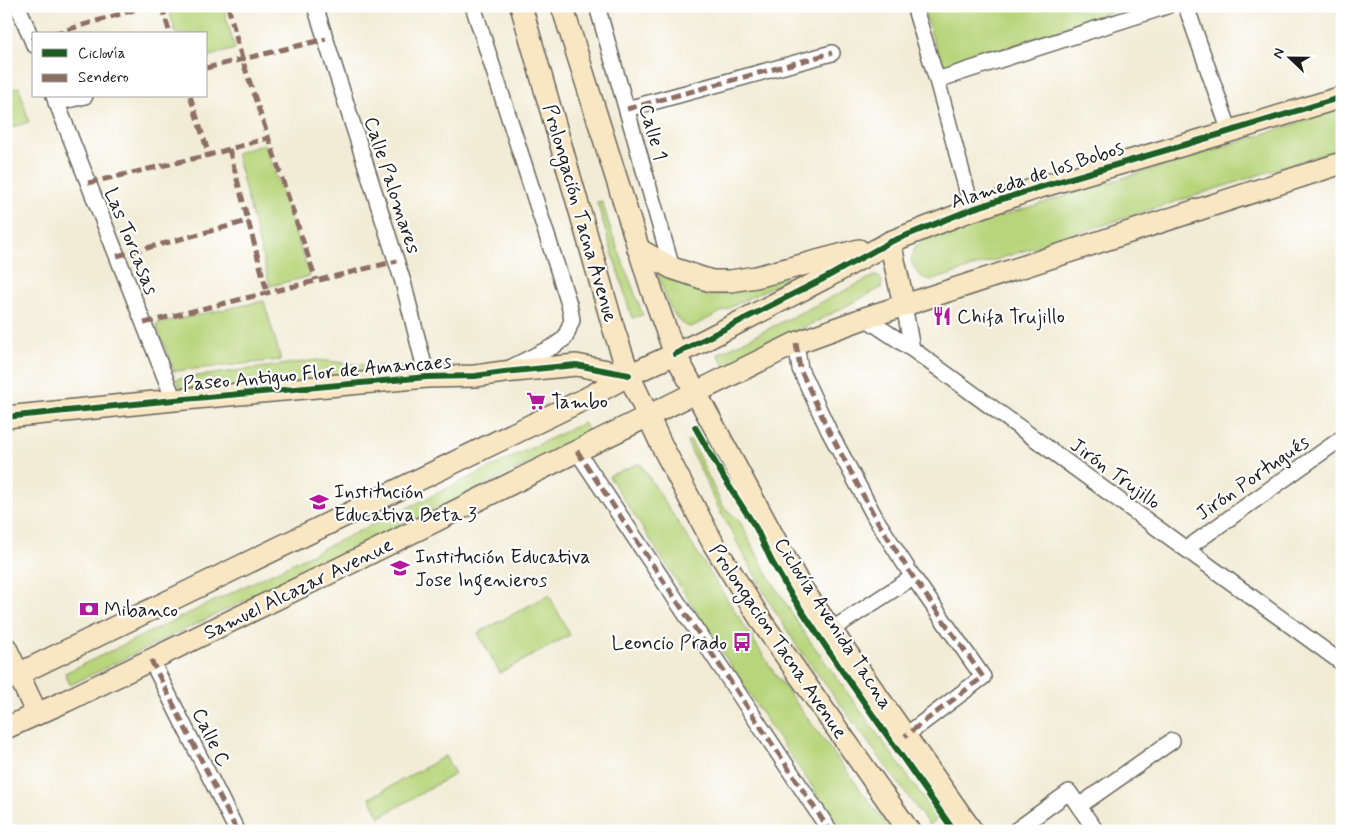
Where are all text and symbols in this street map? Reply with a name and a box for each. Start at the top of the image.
legend [32,32,208,98]
north arrow [1266,32,1316,82]
text: Ciclovía [78,44,126,64]
text: N [1269,46,1289,61]
text: Sendero [78,68,129,88]
street label: Prolongación Tacna Avenue [535,101,624,326]
street label: Calle 1 [632,101,673,164]
street label: Calle Palomares [357,113,426,258]
street label: Alameda de los Bobos [947,135,1128,216]
street label: Las Torcasas [97,184,164,299]
place label: Chifa Trujillo [957,304,1065,331]
restaurant icon: Chifa Trujillo [931,305,953,327]
street label: Paseo Antiguo Flor de Amancaes [182,348,453,399]
place label: Tambo [551,389,608,416]
supermarket icon: Tambo [525,390,547,412]
street label: Jirón Portugués [1191,429,1315,527]
street label: Jirón Trujillo [1064,432,1166,516]
place label: Institución Educativa Beta 3 [334,479,477,529]
school or university icon: Institución Educativa Beta 3 [308,491,330,513]
street label: Samuel Alcazar Avenue [199,532,398,647]
street label: Ciclovía Avenida Tacna [767,533,898,715]
street label: Prolongacion Tacna Avenue [701,539,853,745]
place label: Institución Educativa Jose Ingenieros [415,544,591,596]
school or university icon: Institución Educativa Jose Ingenieros [389,557,411,579]
place label: Mibanco [104,597,178,624]
bank icon: Mibanco [78,598,100,620]
place label: Leoncio Prado [611,630,727,657]
bus stop icon: Leoncio Prado [731,631,753,653]
street label: Calle C [185,704,237,772]

